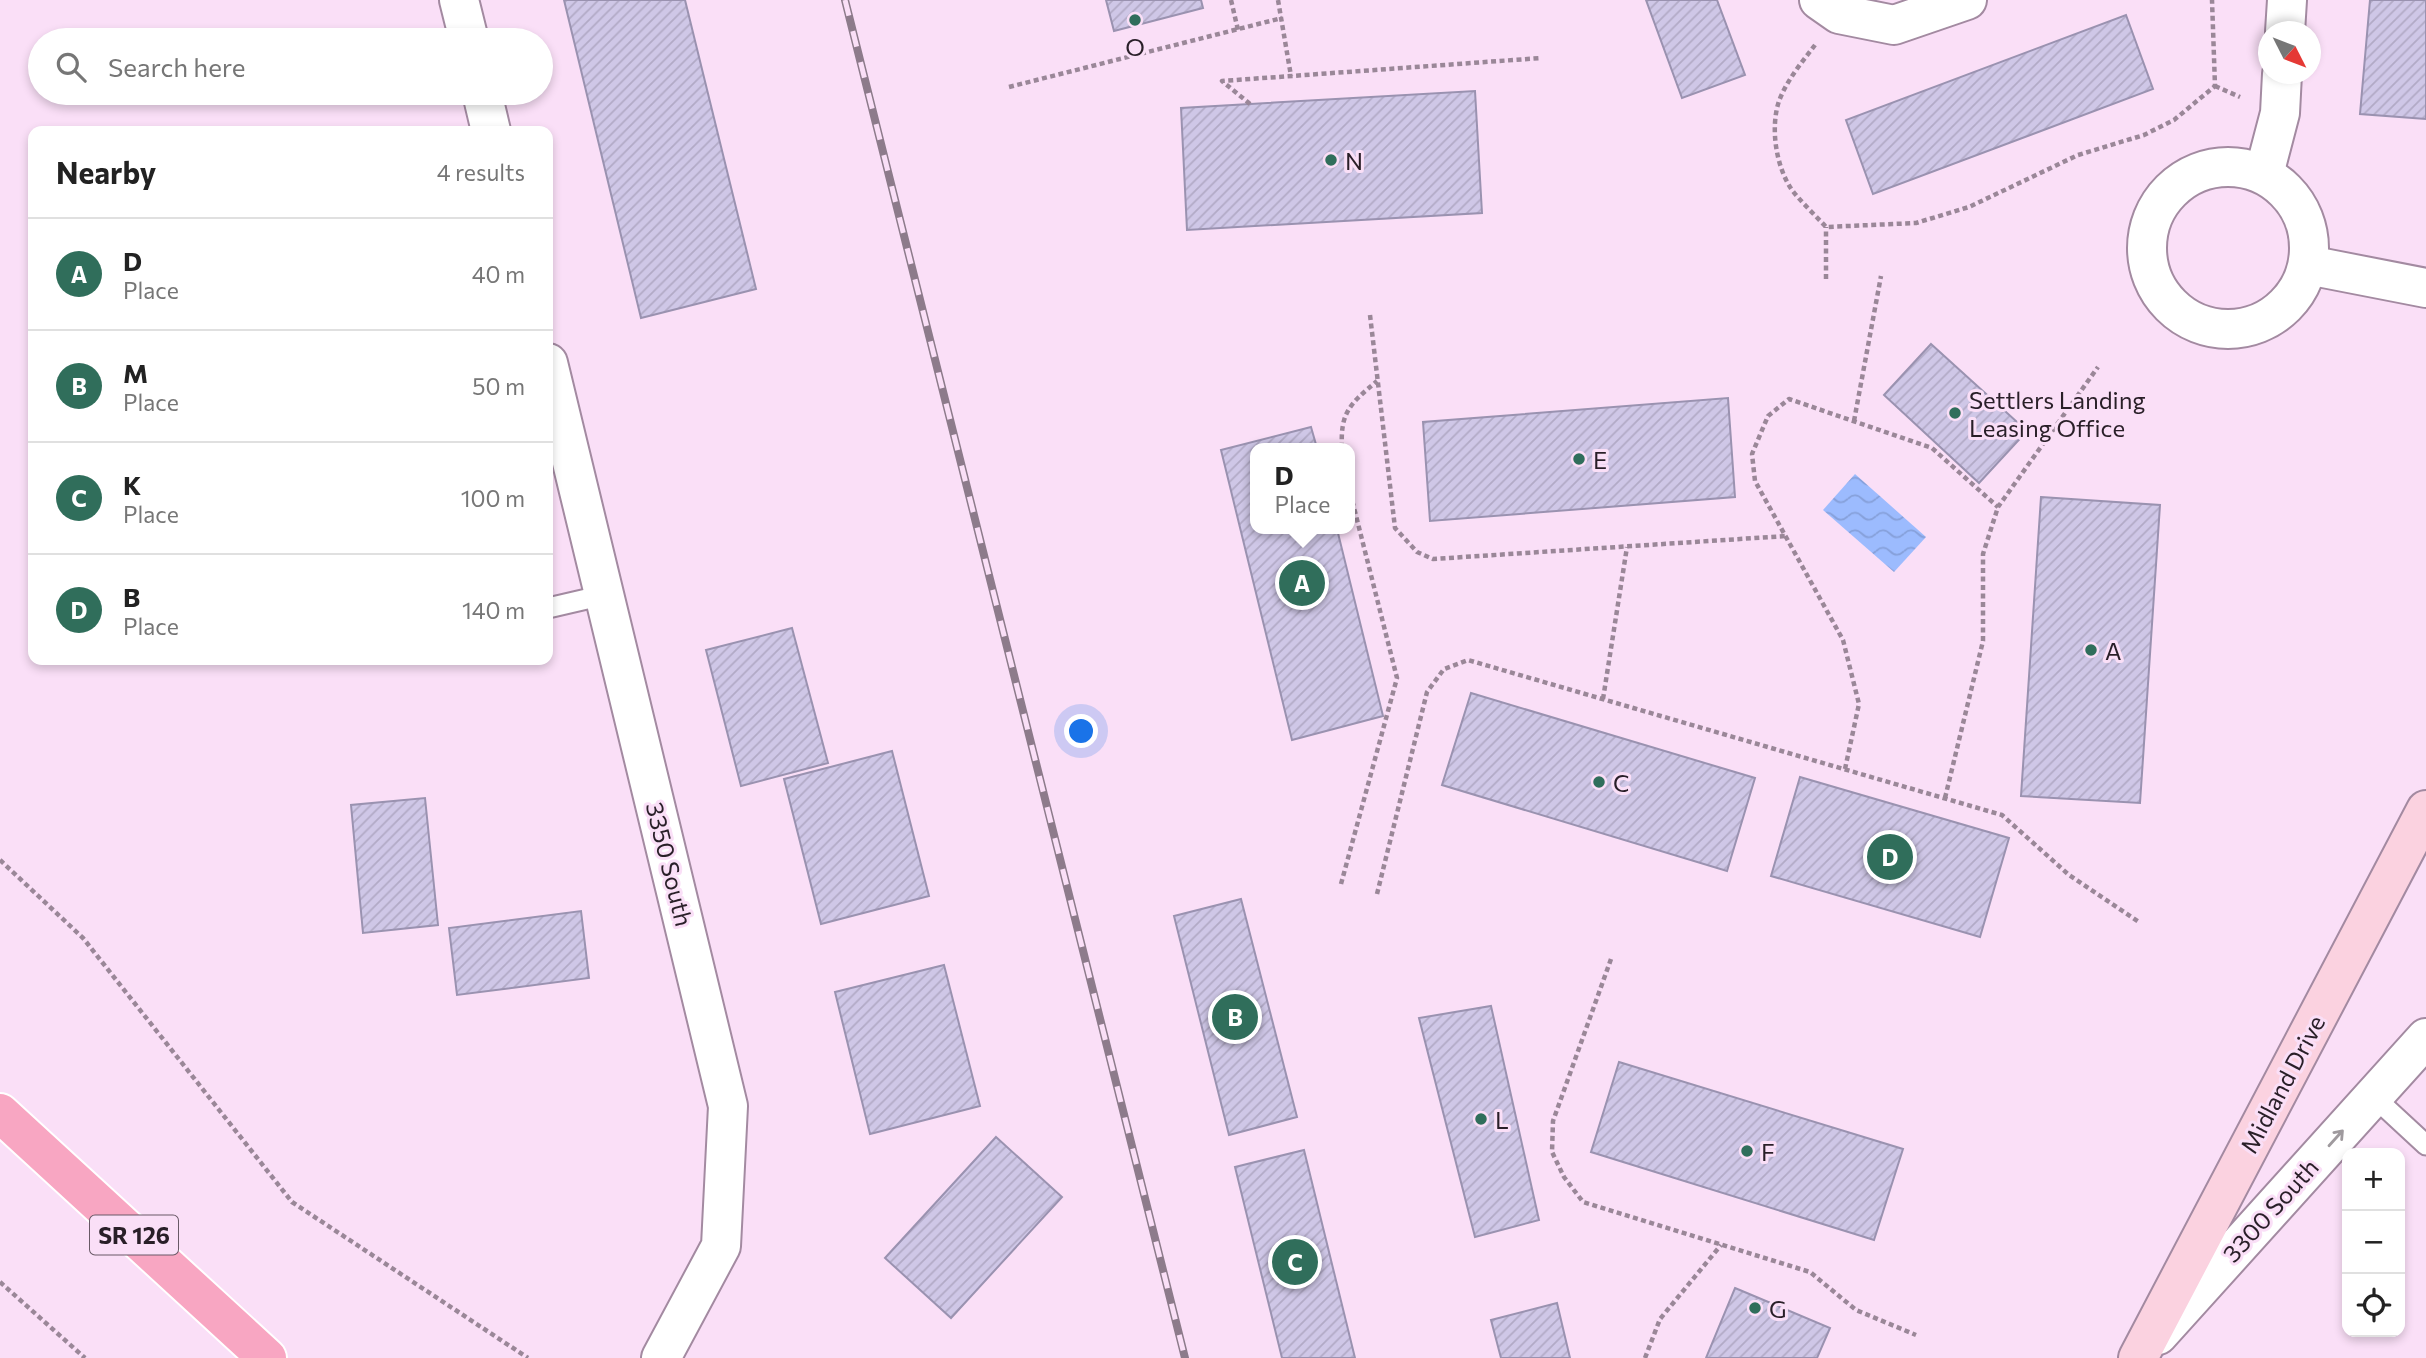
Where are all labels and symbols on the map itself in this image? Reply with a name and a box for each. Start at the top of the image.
marker: O [1127,12,1143,28]
north arrow [2258,21,2321,84]
place label: O [1125,32,1145,61]
place label: N [1345,146,1363,175]
marker: N [1323,152,1339,168]
place label: Settlers Landing Leasing Office [1969,385,2146,442]
marker: Settlers Landing Leasing Office [1947,405,1963,421]
place label: E [1593,445,1607,474]
marker: E [1571,451,1587,467]
pin: A [1279,557,1325,609]
place label: A [2105,636,2122,665]
marker: A [2083,642,2099,658]
your location [1064,714,1098,748]
place label: C [1613,768,1629,797]
marker: C [1591,774,1607,790]
street label: 3350 South [641,799,699,929]
pin: D [1867,831,1913,883]
pin: B [1212,991,1258,1043]
street label: Midland Drive [2234,1010,2330,1158]
place label: L [1495,1105,1509,1134]
marker: L [1473,1111,1489,1127]
one-way arrow [2328,1129,2344,1147]
place label: F [1761,1137,1775,1166]
marker: F [1739,1143,1755,1159]
street label: 3300 South [2216,1152,2324,1268]
road number: SR 126 [90,1216,178,1254]
pin: C [1272,1236,1318,1288]
place label: G [1769,1294,1787,1323]
marker: G [1747,1300,1763,1316]

